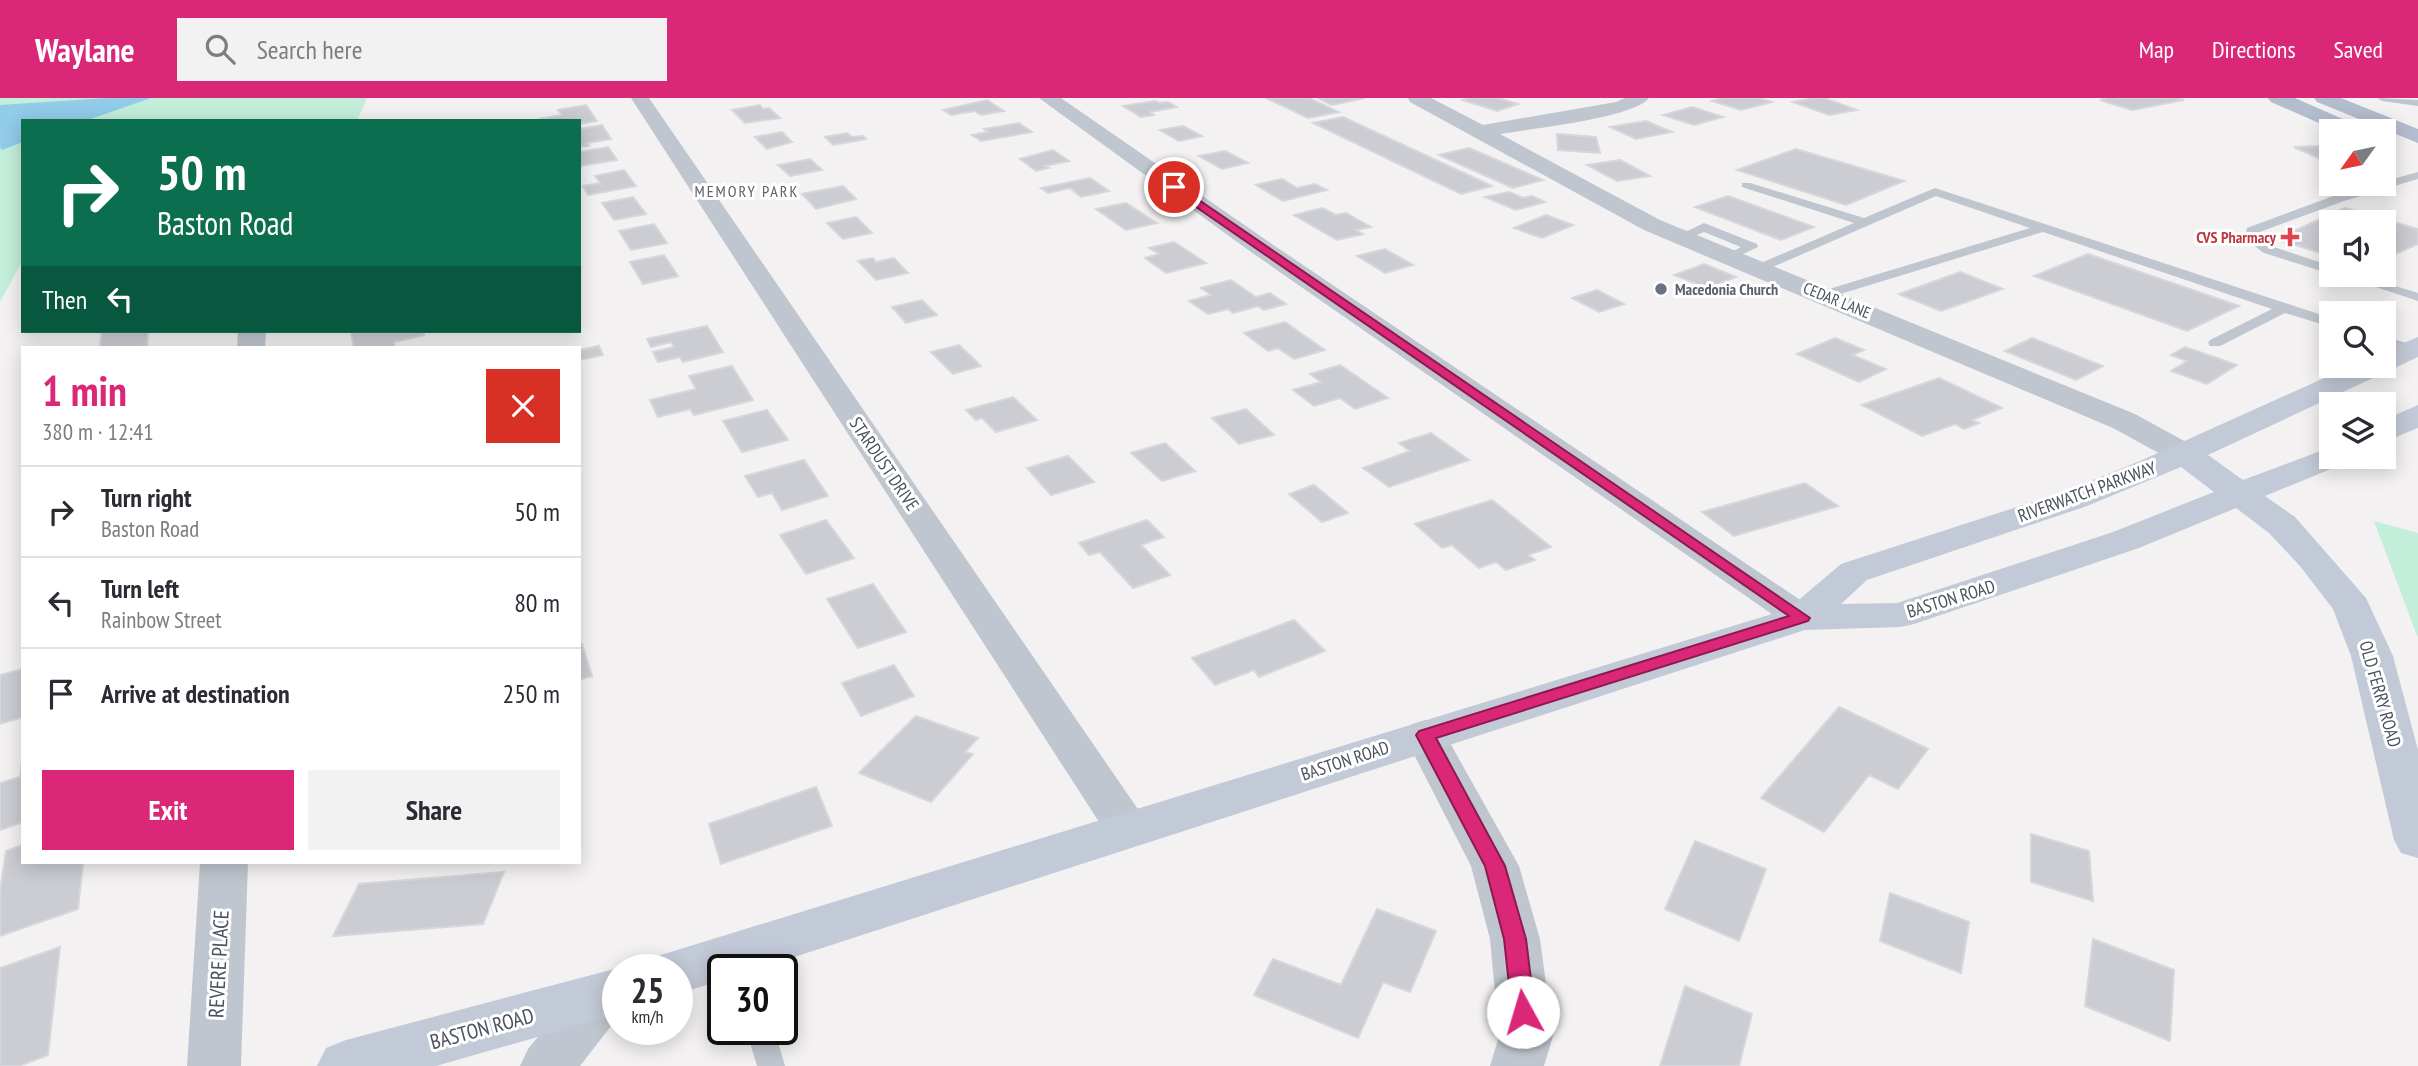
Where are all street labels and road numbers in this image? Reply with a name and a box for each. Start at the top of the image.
street label: CEDAR LANE [1800,277,1874,323]
street label: STARDUST DRIVE [845,412,924,515]
street label: RIVERWATCH PARKWAY [2014,456,2160,527]
street label: BASTON ROAD [1904,574,1998,623]
street label: OLD FERRY ROAD [2354,638,2407,750]
street label: BASTON ROAD [1298,736,1392,786]
street label: REVERE PLACE [202,909,235,1019]
street label: BASTON ROAD [427,1002,537,1055]

